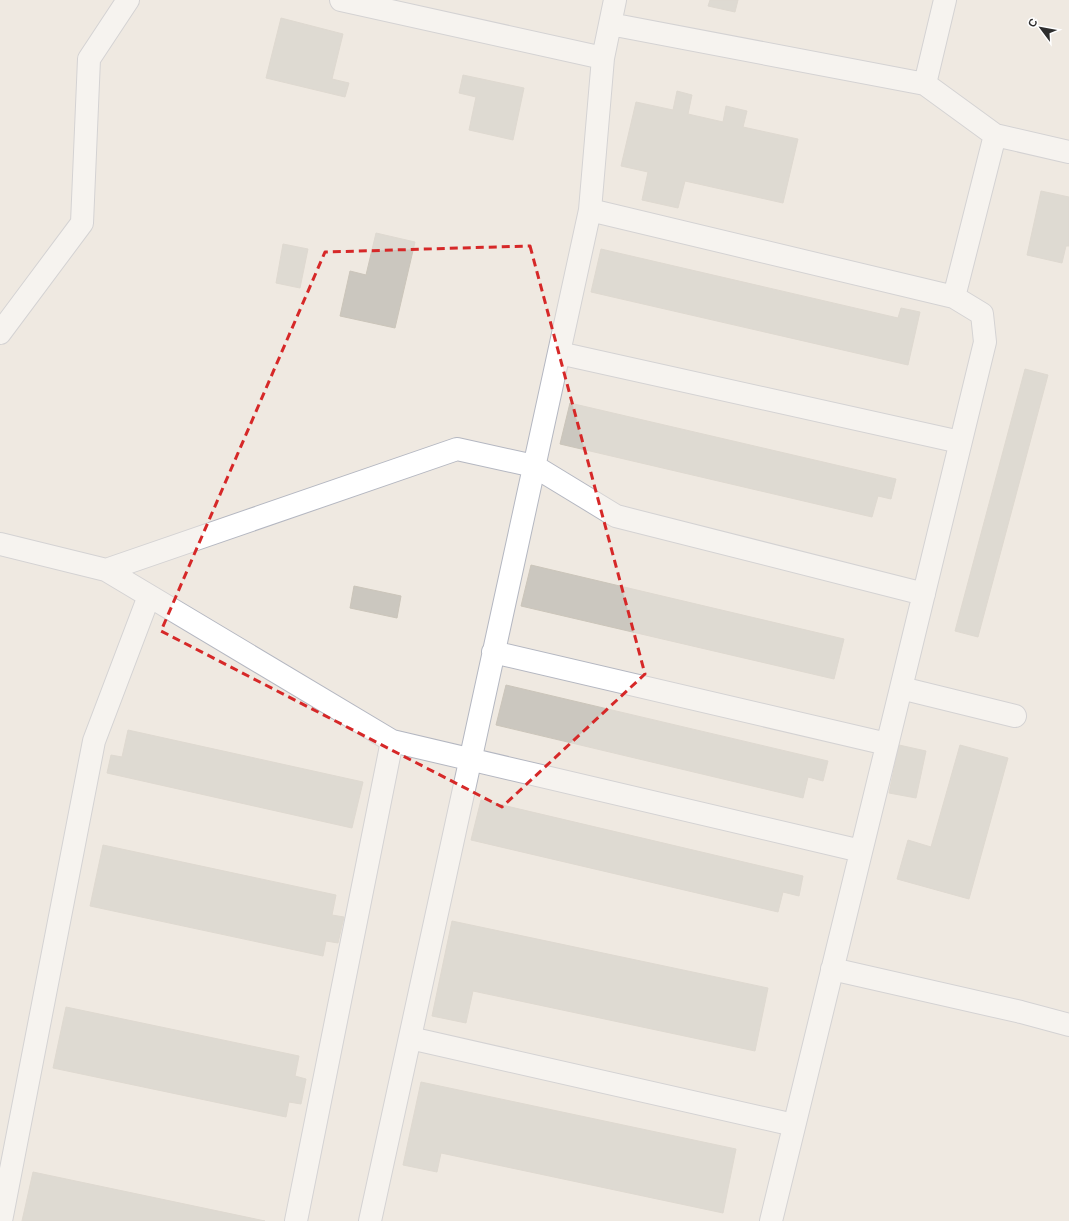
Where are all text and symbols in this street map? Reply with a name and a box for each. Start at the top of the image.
north arrow [1021,8,1061,48]
text: С [1025,16,1040,29]

